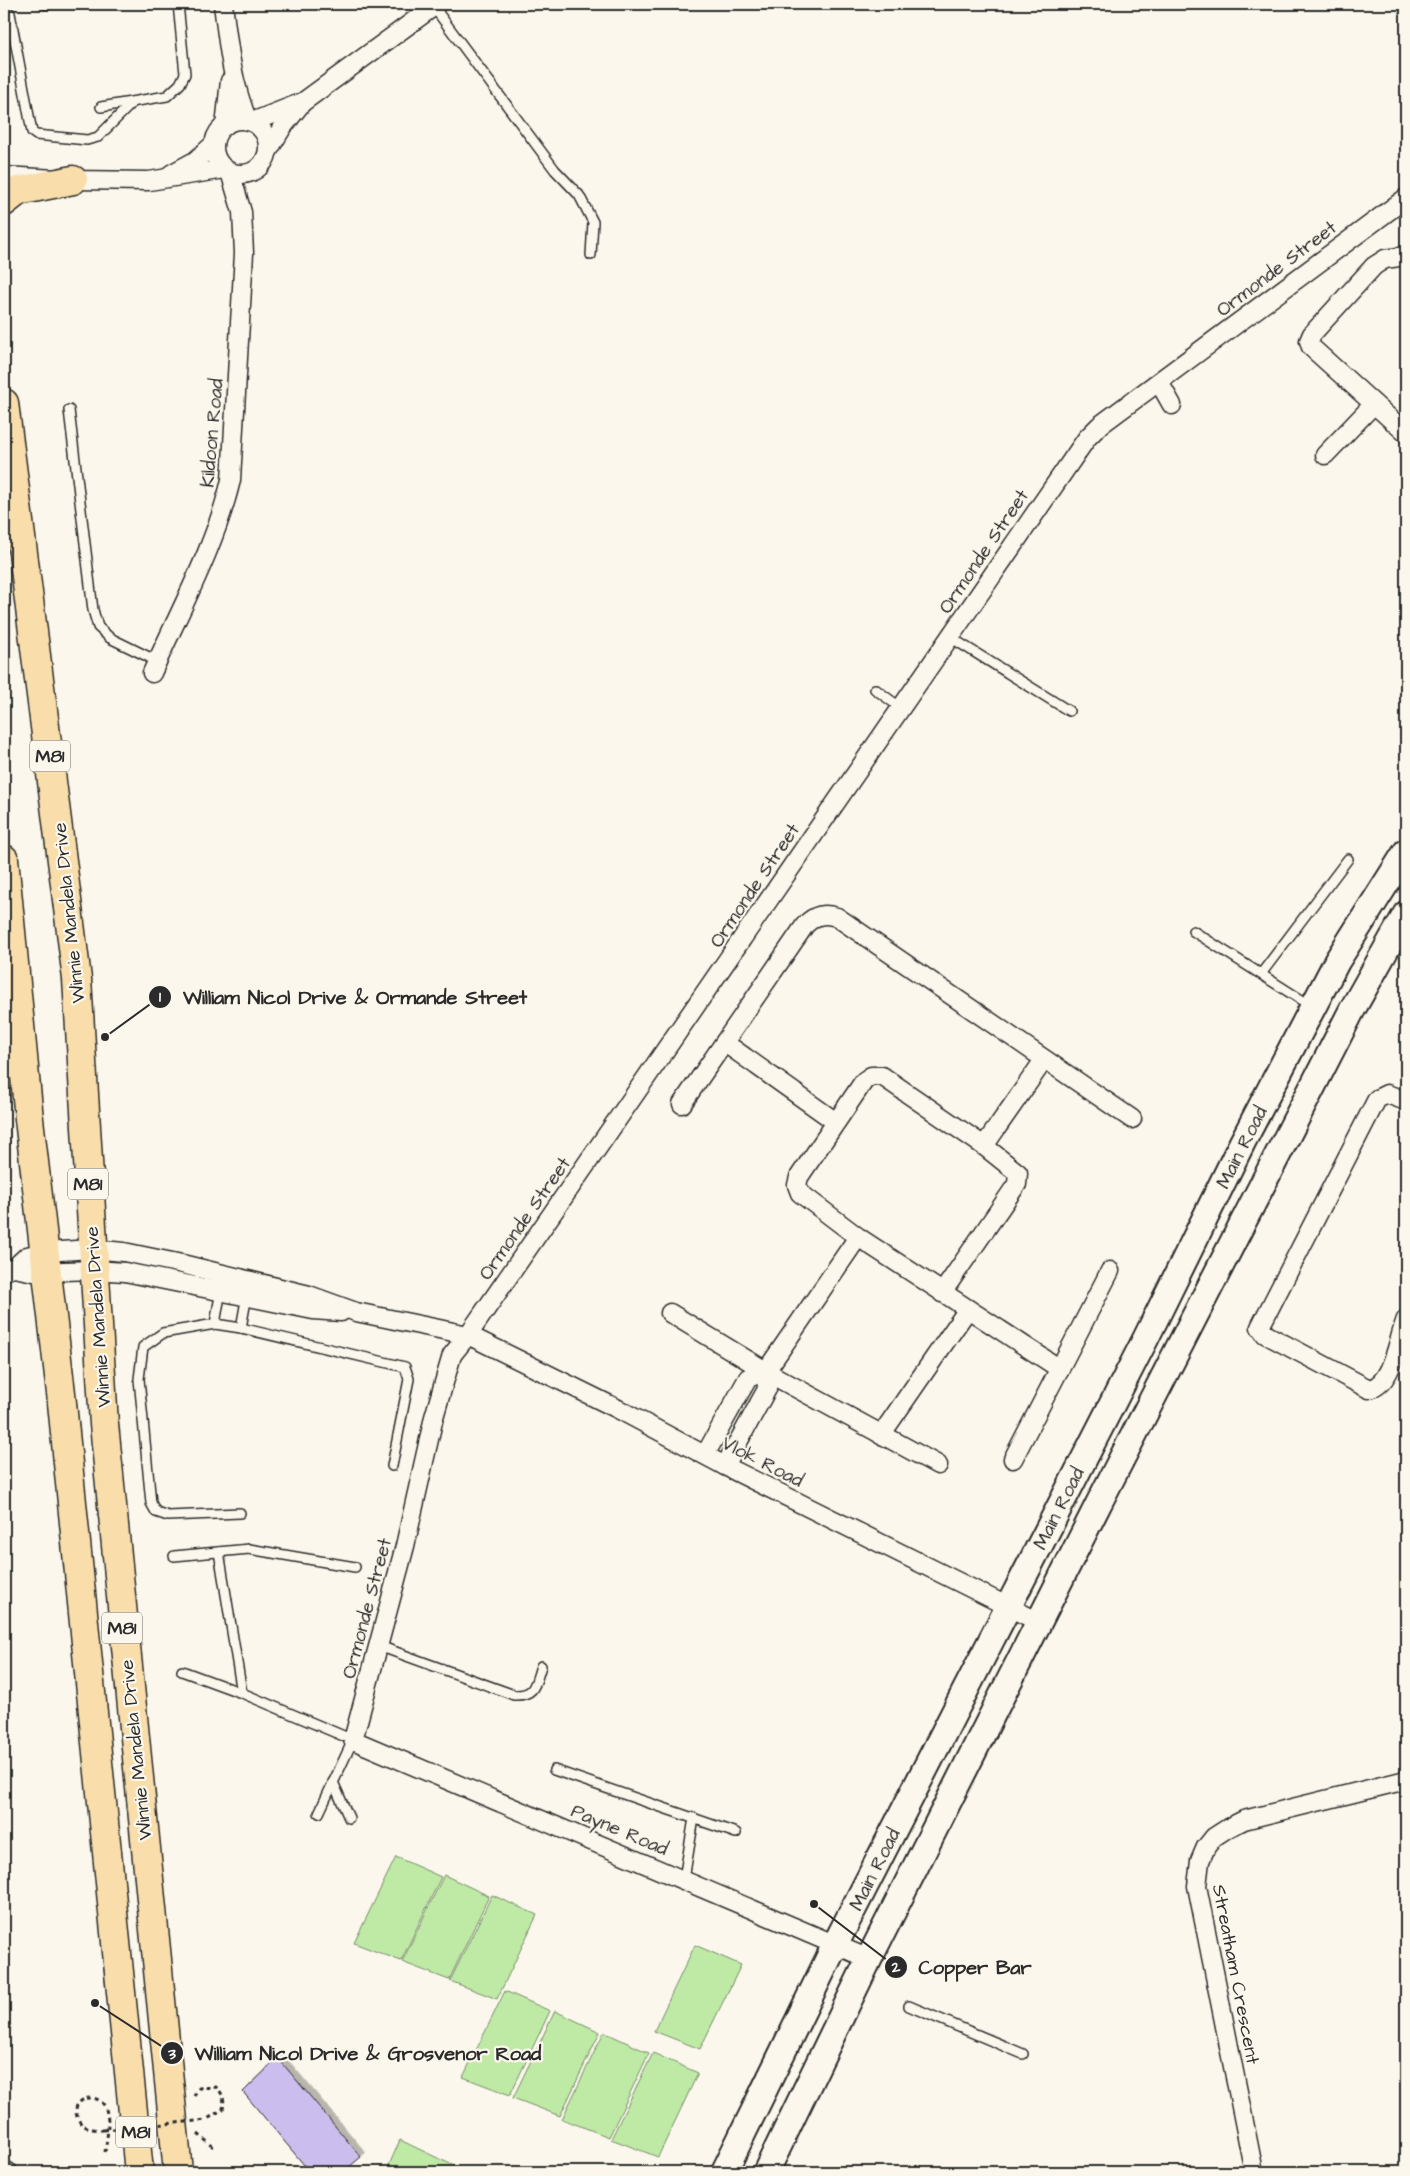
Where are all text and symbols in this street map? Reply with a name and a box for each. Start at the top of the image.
street label: Ormonde Street [1211,215,1343,323]
street label: Kildoon Road [194,377,231,489]
street label: Ormonde Street [933,484,1036,619]
road number: M81 [30,740,70,771]
street label: Ormonde Street [704,818,807,953]
street label: Winnie Mandela Drive [47,821,92,1004]
callout: William Nicol Drive & Ormande Street [148,979,537,1014]
text: William Nicol Drive & Ormande Street [182,984,528,1012]
text: 1 [159,987,161,1008]
street label: Main Road [1210,1102,1275,1193]
street label: Ormonde Street [473,1152,578,1286]
road number: M81 [68,1168,108,1200]
street label: Winnie Mandela Drive [79,1225,118,1408]
street label: Vlok Road [717,1430,808,1495]
street label: Main Road [1027,1463,1092,1554]
street label: Ormonde Street [336,1535,399,1682]
road number: M81 [102,1612,142,1644]
street label: Winnie Mandela Drive [114,1658,159,1841]
street label: Payne Road [566,1798,672,1864]
street label: Main Road [843,1824,908,1915]
street label: Streatham Crescent [1205,1882,1266,2067]
callout: Copper Bar [883,1949,1041,1984]
text: Copper Bar [919,1954,1032,1982]
text: 2 [891,1957,901,1978]
callout: William Nicol Drive & Grosvenor Road [160,2036,552,2071]
text: William Nicol Drive & Grosvenor Road [194,2040,542,2068]
text: 3 [167,2044,176,2065]
road number: M81 [116,2116,156,2148]

